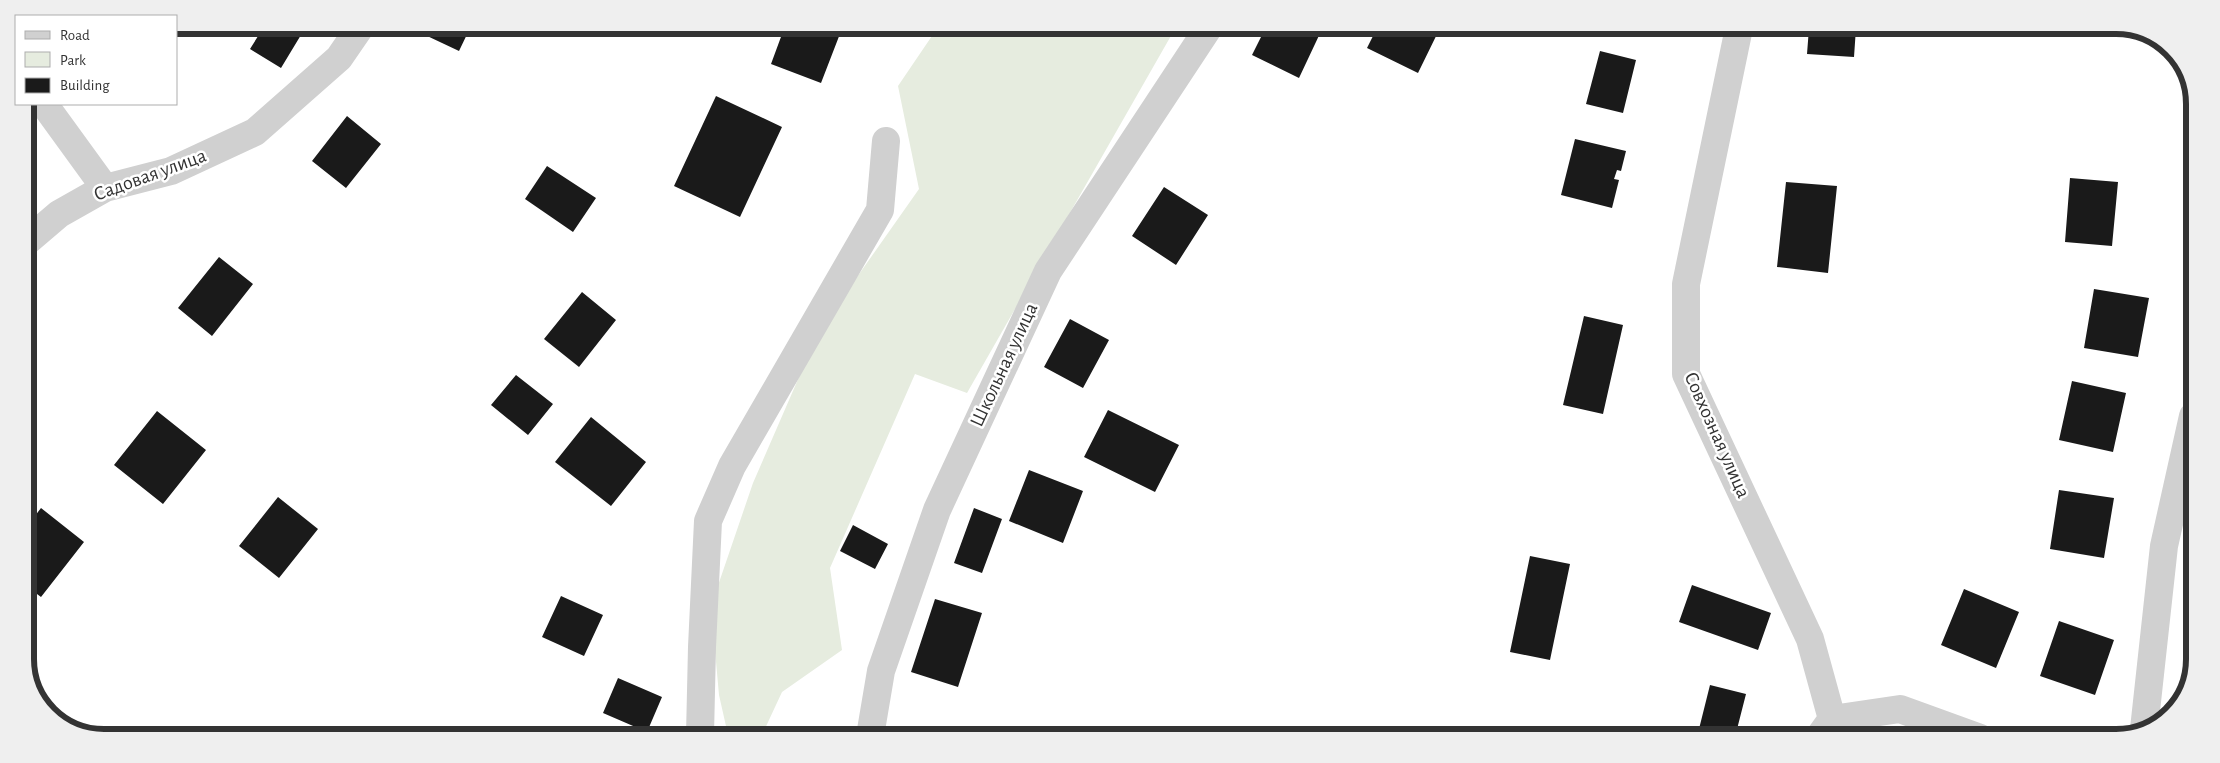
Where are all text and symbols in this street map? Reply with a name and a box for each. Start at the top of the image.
legend [15,15,178,105]
text: Road [60,28,90,43]
text: Park [60,53,86,68]
text: Building [60,78,110,93]
street label: Садовая улица [91,145,209,205]
street label: Школьная улица [967,300,1041,430]
street label: Совхозная улица [1680,369,1754,501]

